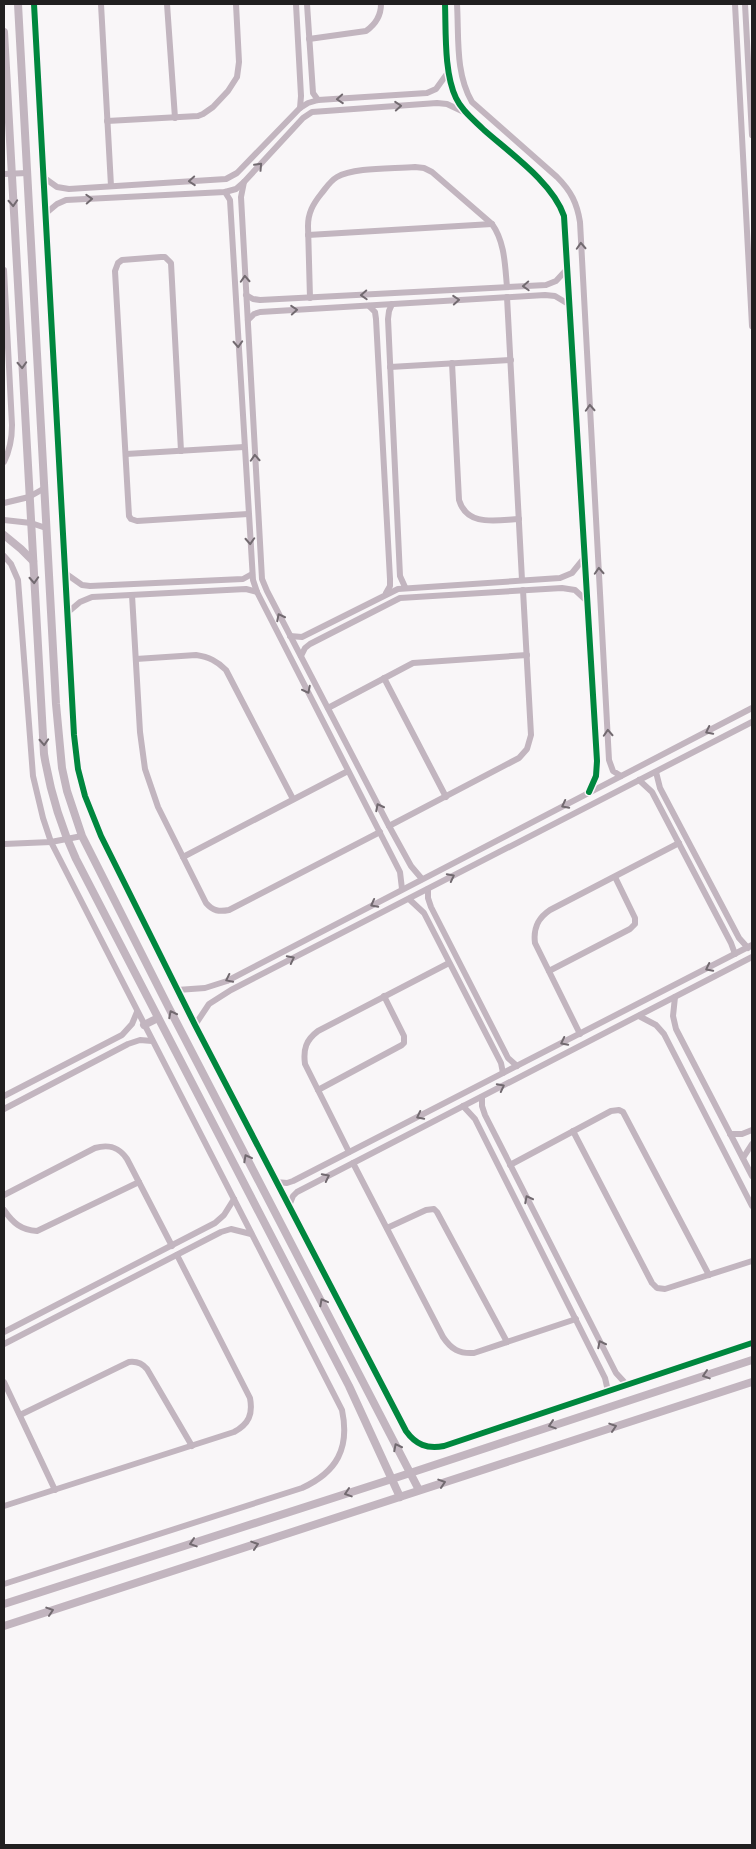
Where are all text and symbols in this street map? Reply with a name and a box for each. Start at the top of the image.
one-way arrow [336,93,344,104]
one-way arrow [395,101,403,112]
one-way arrow [253,163,262,172]
one-way arrow [187,175,195,186]
one-way arrow [85,193,93,204]
one-way arrow [8,199,18,207]
one-way arrow [576,242,587,250]
one-way arrow [240,274,251,282]
one-way arrow [522,280,530,291]
one-way arrow [360,289,368,300]
one-way arrow [452,295,460,306]
one-way arrow [290,305,298,316]
one-way arrow [233,340,244,348]
one-way arrow [16,361,27,369]
one-way arrow [585,404,596,412]
one-way arrow [250,454,261,462]
one-way arrow [244,537,255,545]
one-way arrow [593,566,604,574]
one-way arrow [29,576,40,584]
one-way arrow [276,613,286,622]
one-way arrow [301,685,311,694]
one-way arrow [705,725,714,735]
one-way arrow [602,729,613,737]
one-way arrow [38,738,49,746]
one-way arrow [561,799,570,809]
one-way arrow [375,804,385,813]
one-way arrow [446,873,455,883]
one-way arrow [370,898,379,908]
one-way arrow [286,955,295,965]
one-way arrow [705,962,714,972]
one-way arrow [226,973,235,983]
one-way arrow [168,1010,178,1019]
one-way arrow [561,1036,570,1046]
one-way arrow [496,1083,505,1093]
one-way arrow [416,1110,425,1120]
one-way arrow [244,1154,254,1163]
one-way arrow [321,1173,330,1183]
one-way arrow [523,1195,534,1204]
one-way arrow [319,1298,329,1307]
one-way arrow [597,1340,607,1349]
one-way arrow [702,1369,711,1379]
one-way arrow [548,1420,556,1430]
one-way arrow [609,1423,617,1433]
one-way arrow [393,1443,403,1452]
one-way arrow [437,1478,446,1488]
one-way arrow [344,1488,352,1498]
one-way arrow [189,1538,198,1548]
one-way arrow [250,1540,258,1550]
one-way arrow [45,1607,54,1617]

